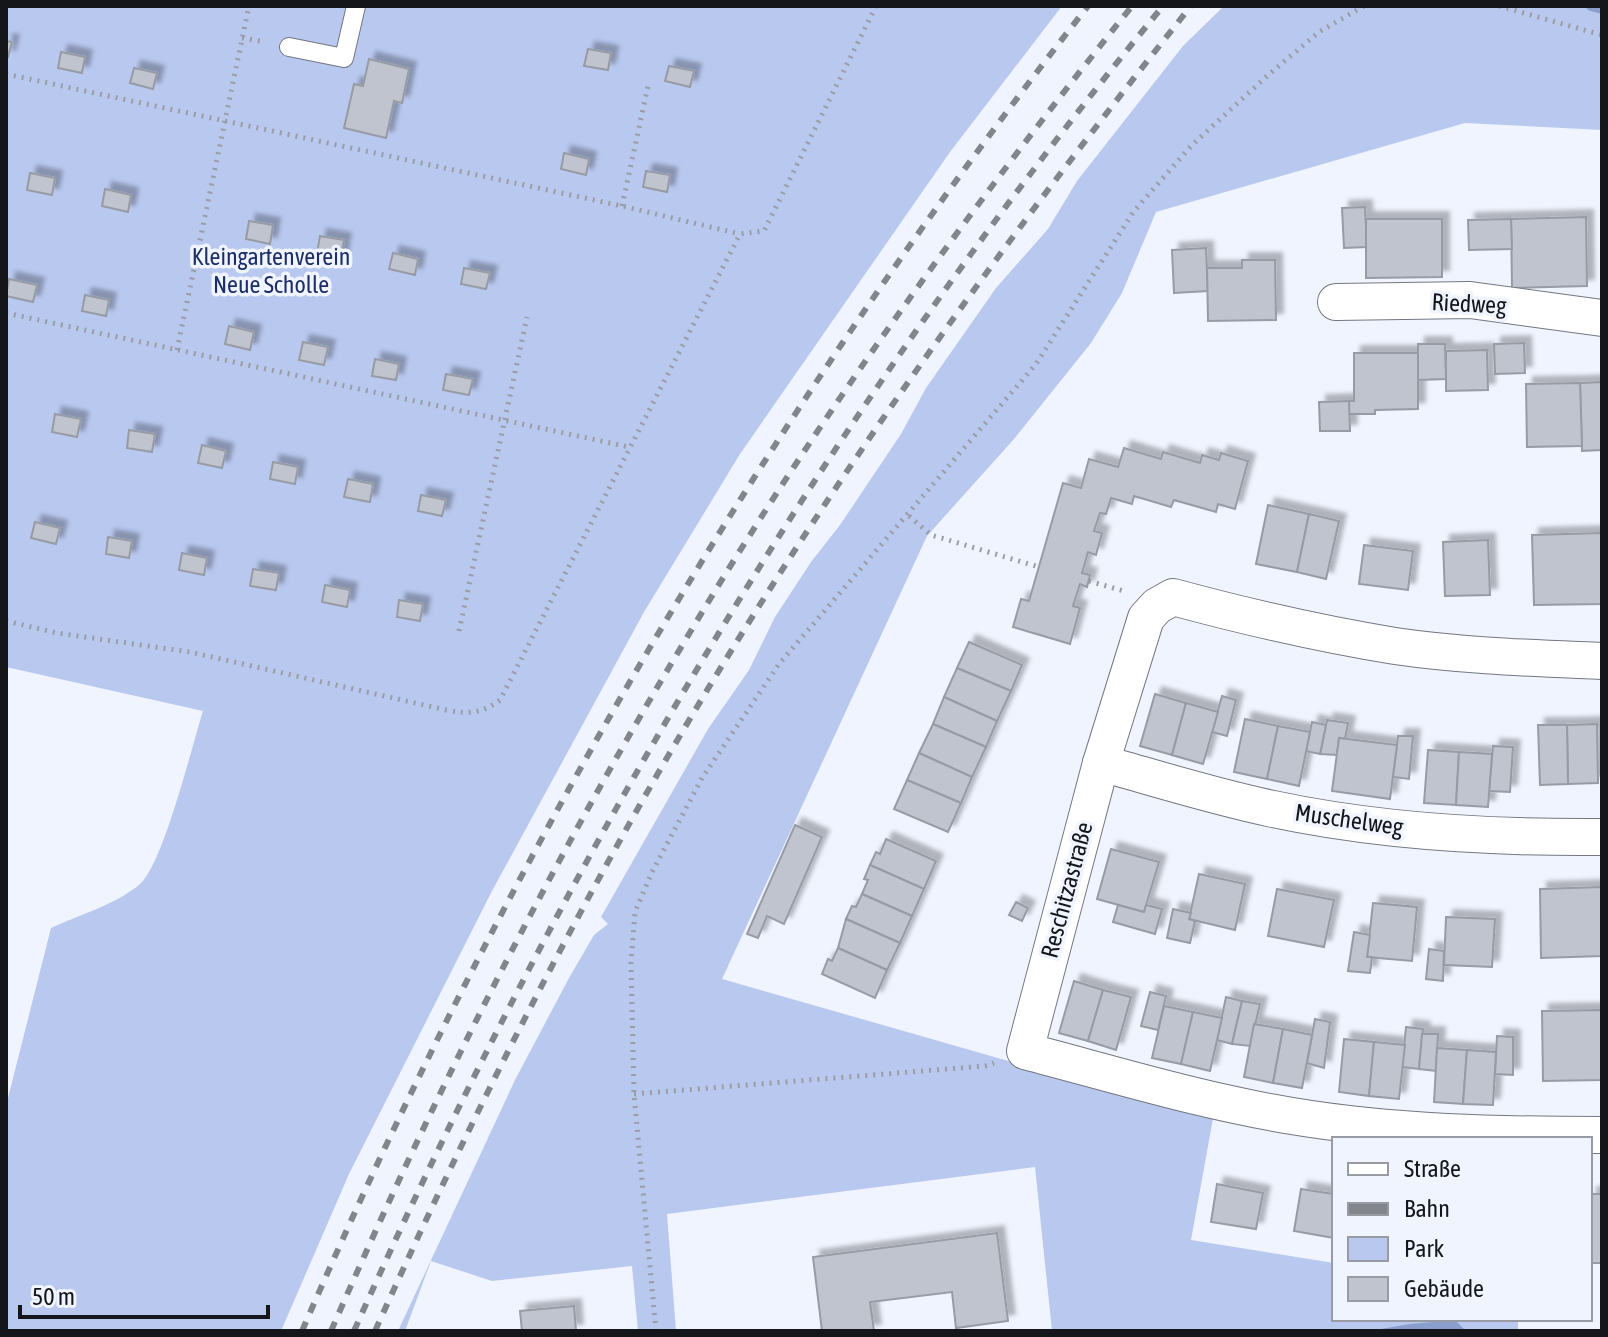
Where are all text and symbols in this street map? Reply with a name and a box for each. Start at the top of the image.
park label: Kleingartenverein Neue Scholle [192,243,350,298]
street label: Riedweg [1431,288,1508,319]
street label: Muschelweg [1293,799,1406,841]
street label: Reschitzastraße [1035,819,1098,961]
legend [1332,1137,1592,1321]
text: Straße [1404,1155,1461,1182]
text: Bahn [1404,1195,1450,1222]
text: Park [1404,1235,1445,1262]
scale bar [20,1269,268,1319]
text: Gebäude [1404,1275,1484,1302]
text: 50 m [32,1283,75,1310]

